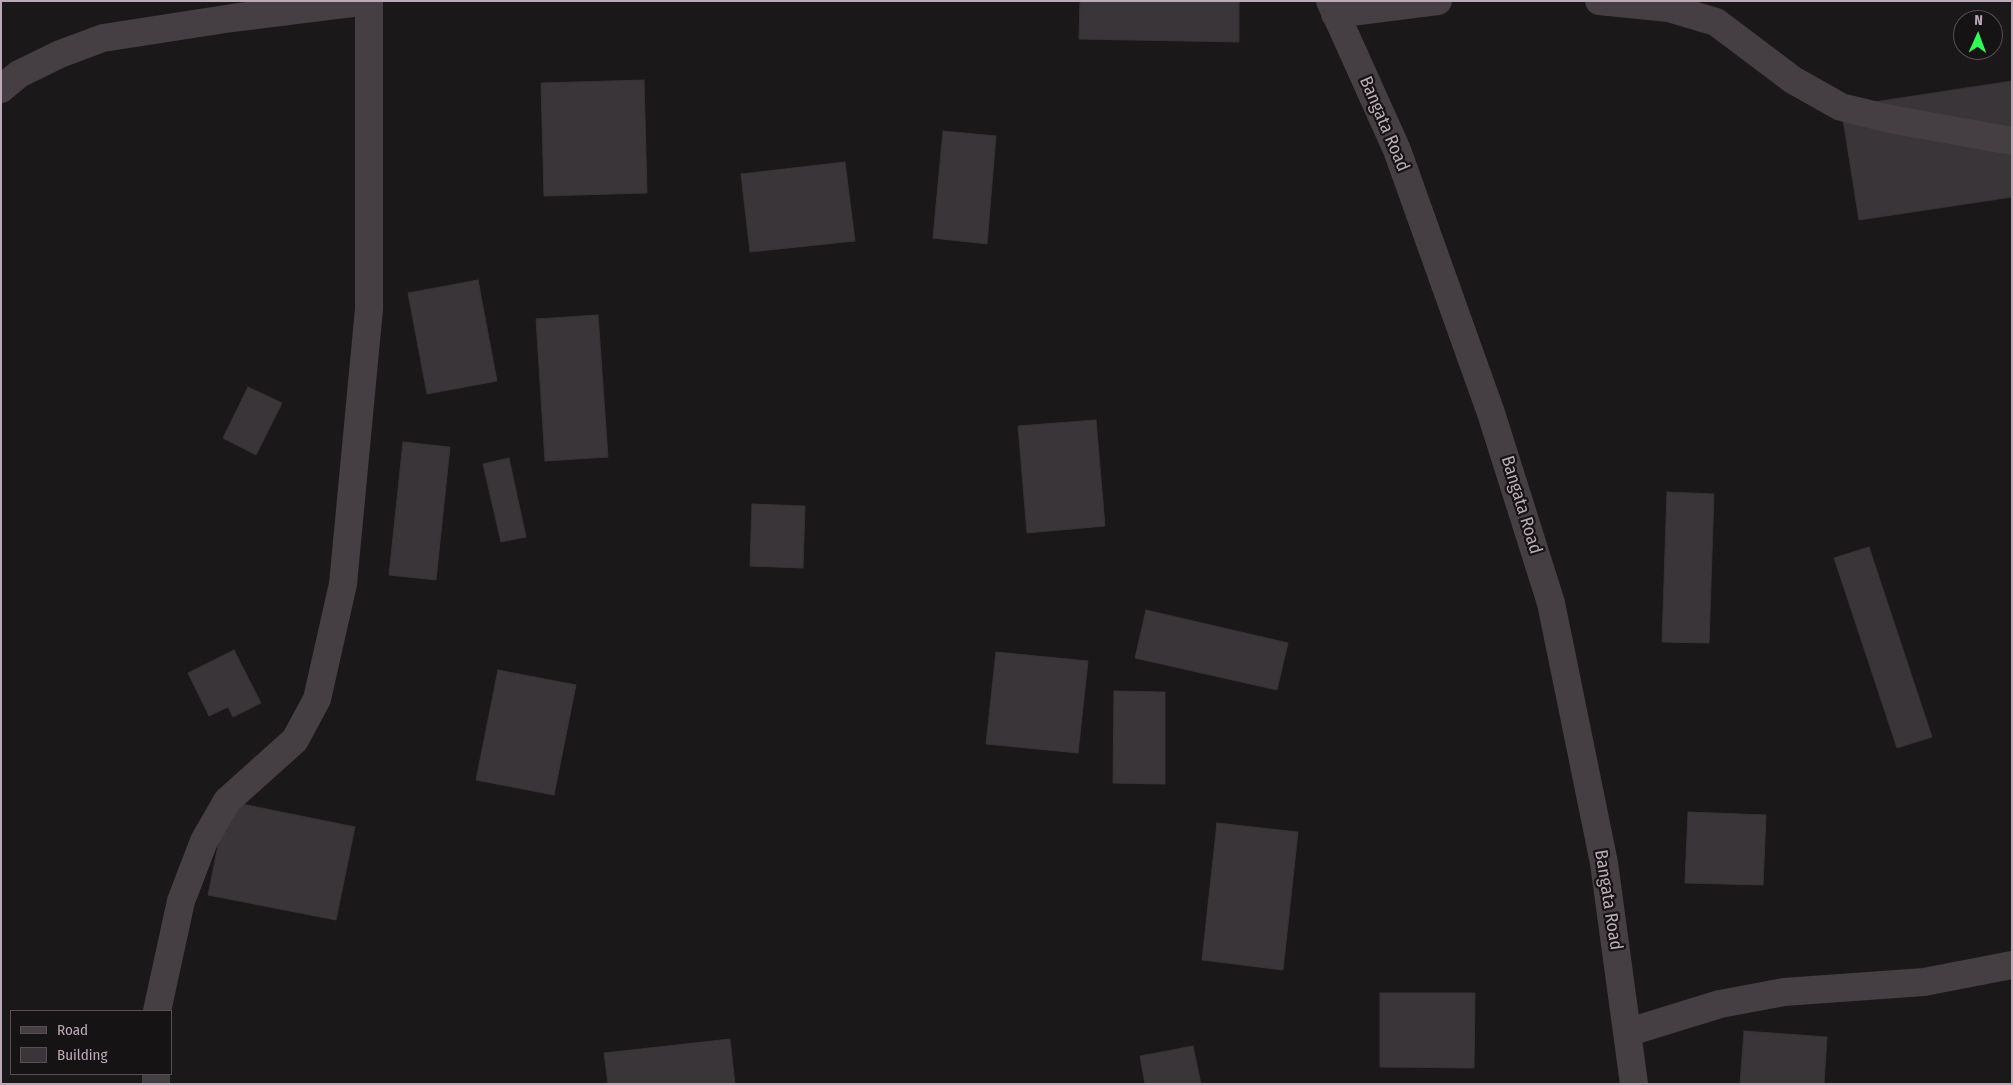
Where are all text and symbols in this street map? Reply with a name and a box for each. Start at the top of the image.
north arrow [1953,10,2003,60]
text: N [1974,12,1983,29]
street label: Bangata Road [1354,73,1414,175]
street label: Bangata Road [1496,453,1546,557]
street label: Bangata Road [1589,848,1627,952]
legend [10,1010,172,1075]
text: Road [57,1021,88,1039]
text: Building [57,1046,108,1064]

